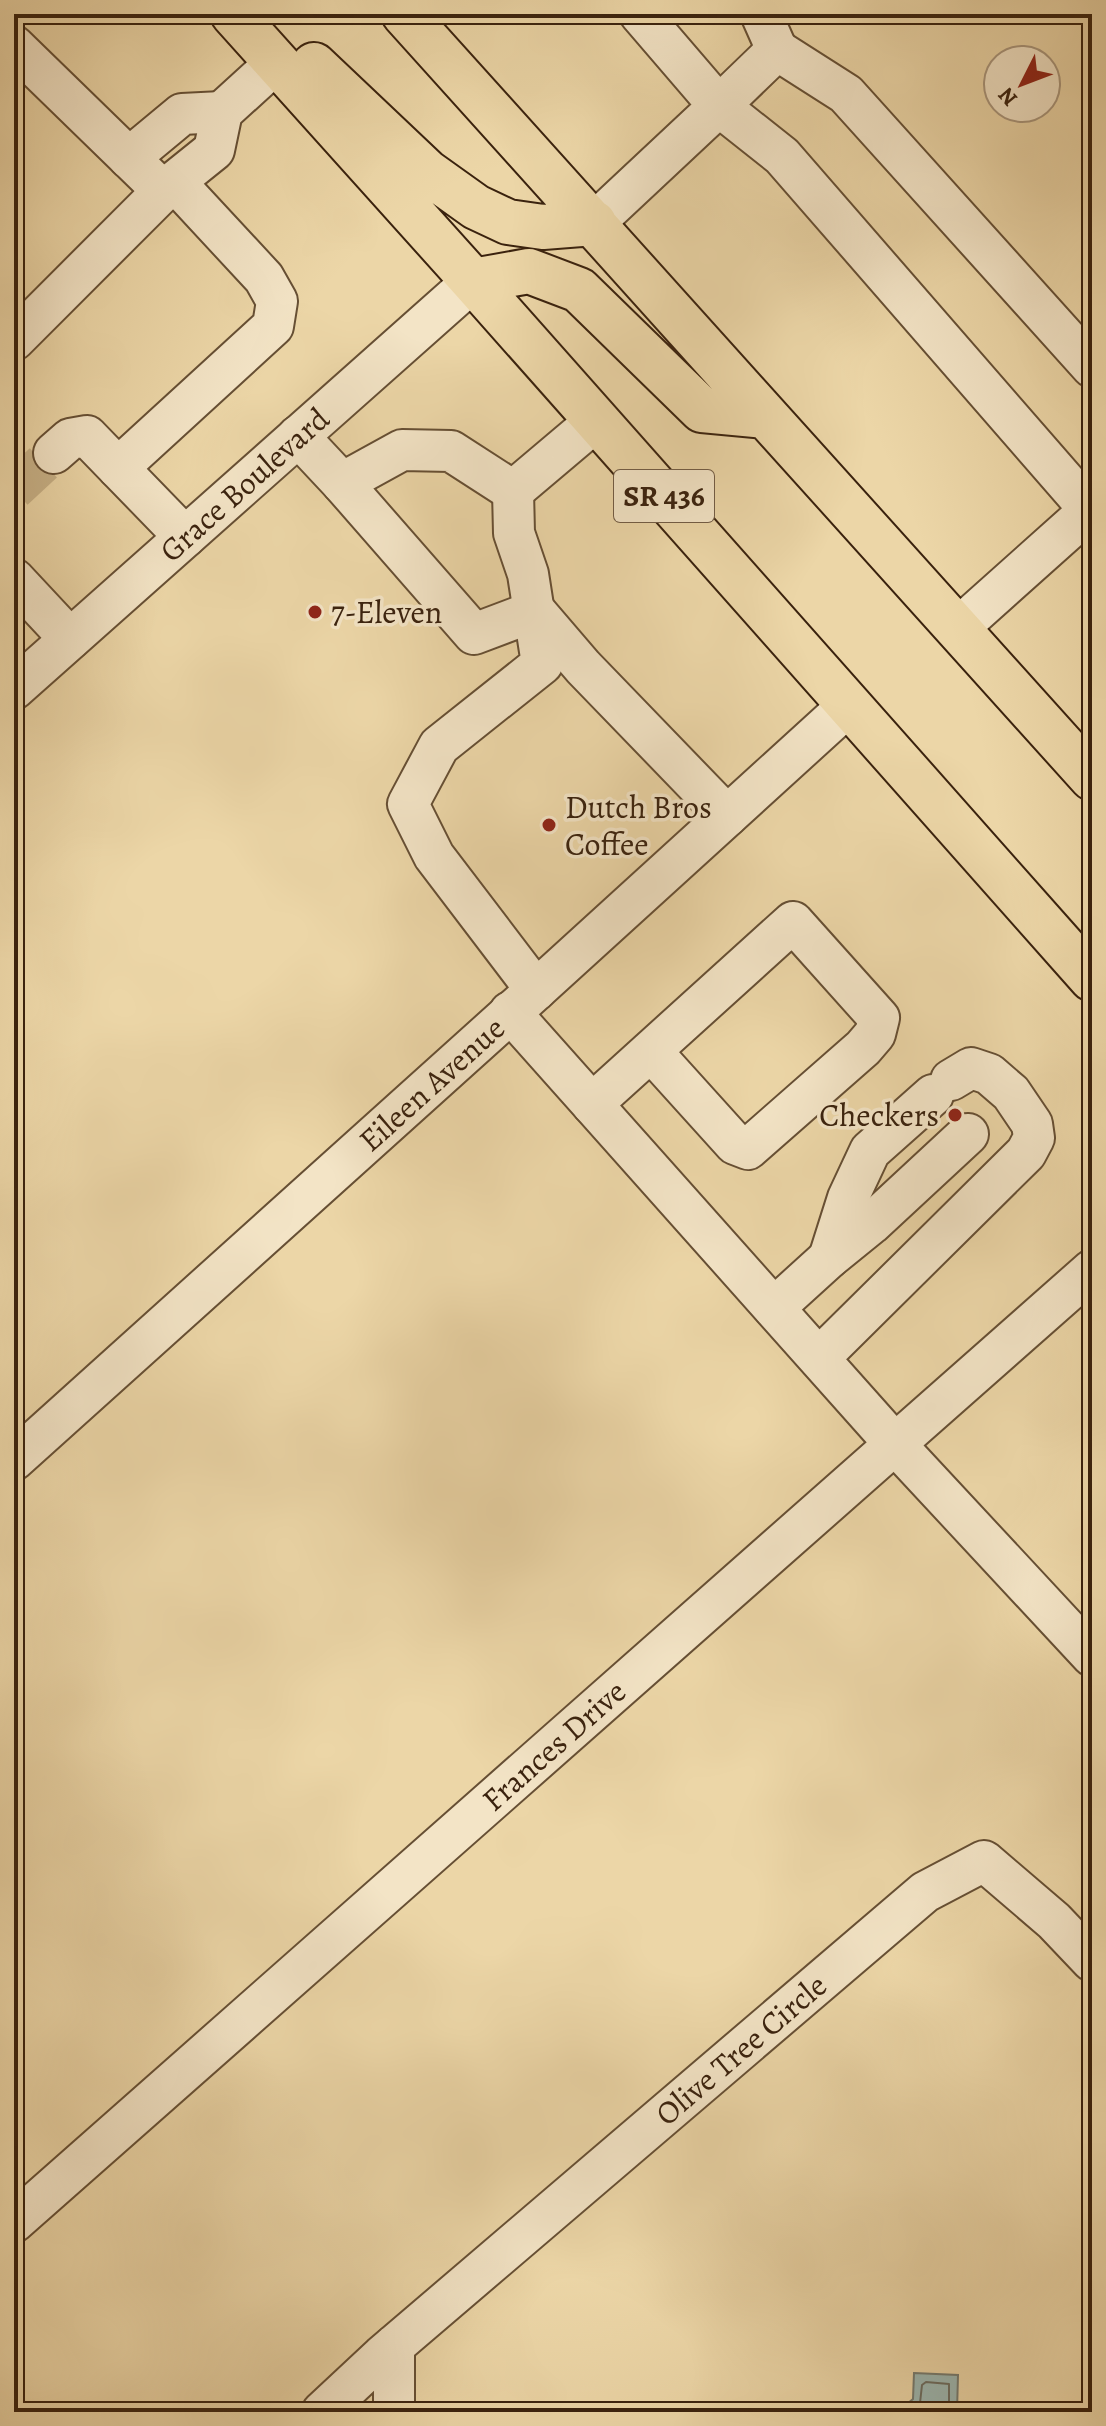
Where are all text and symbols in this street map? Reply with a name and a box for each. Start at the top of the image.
north arrow [982,44,1062,124]
text: N [991,81,1024,113]
street label: Grace Boulevard [150,397,339,572]
road number: SR 436 [614,470,714,522]
place label: 7-Eleven [331,590,442,634]
marker: 7-Eleven [306,603,324,621]
place label: Dutch Bros Coffee [565,785,712,866]
marker: Dutch Bros Coffee [540,816,558,834]
street label: Eileen Avenue [349,1006,514,1161]
place label: Checkers [819,1093,939,1137]
marker: Checkers [946,1106,964,1124]
street label: Frances Drive [472,1670,635,1821]
street label: Olive Tree Circle [646,1964,836,2135]

